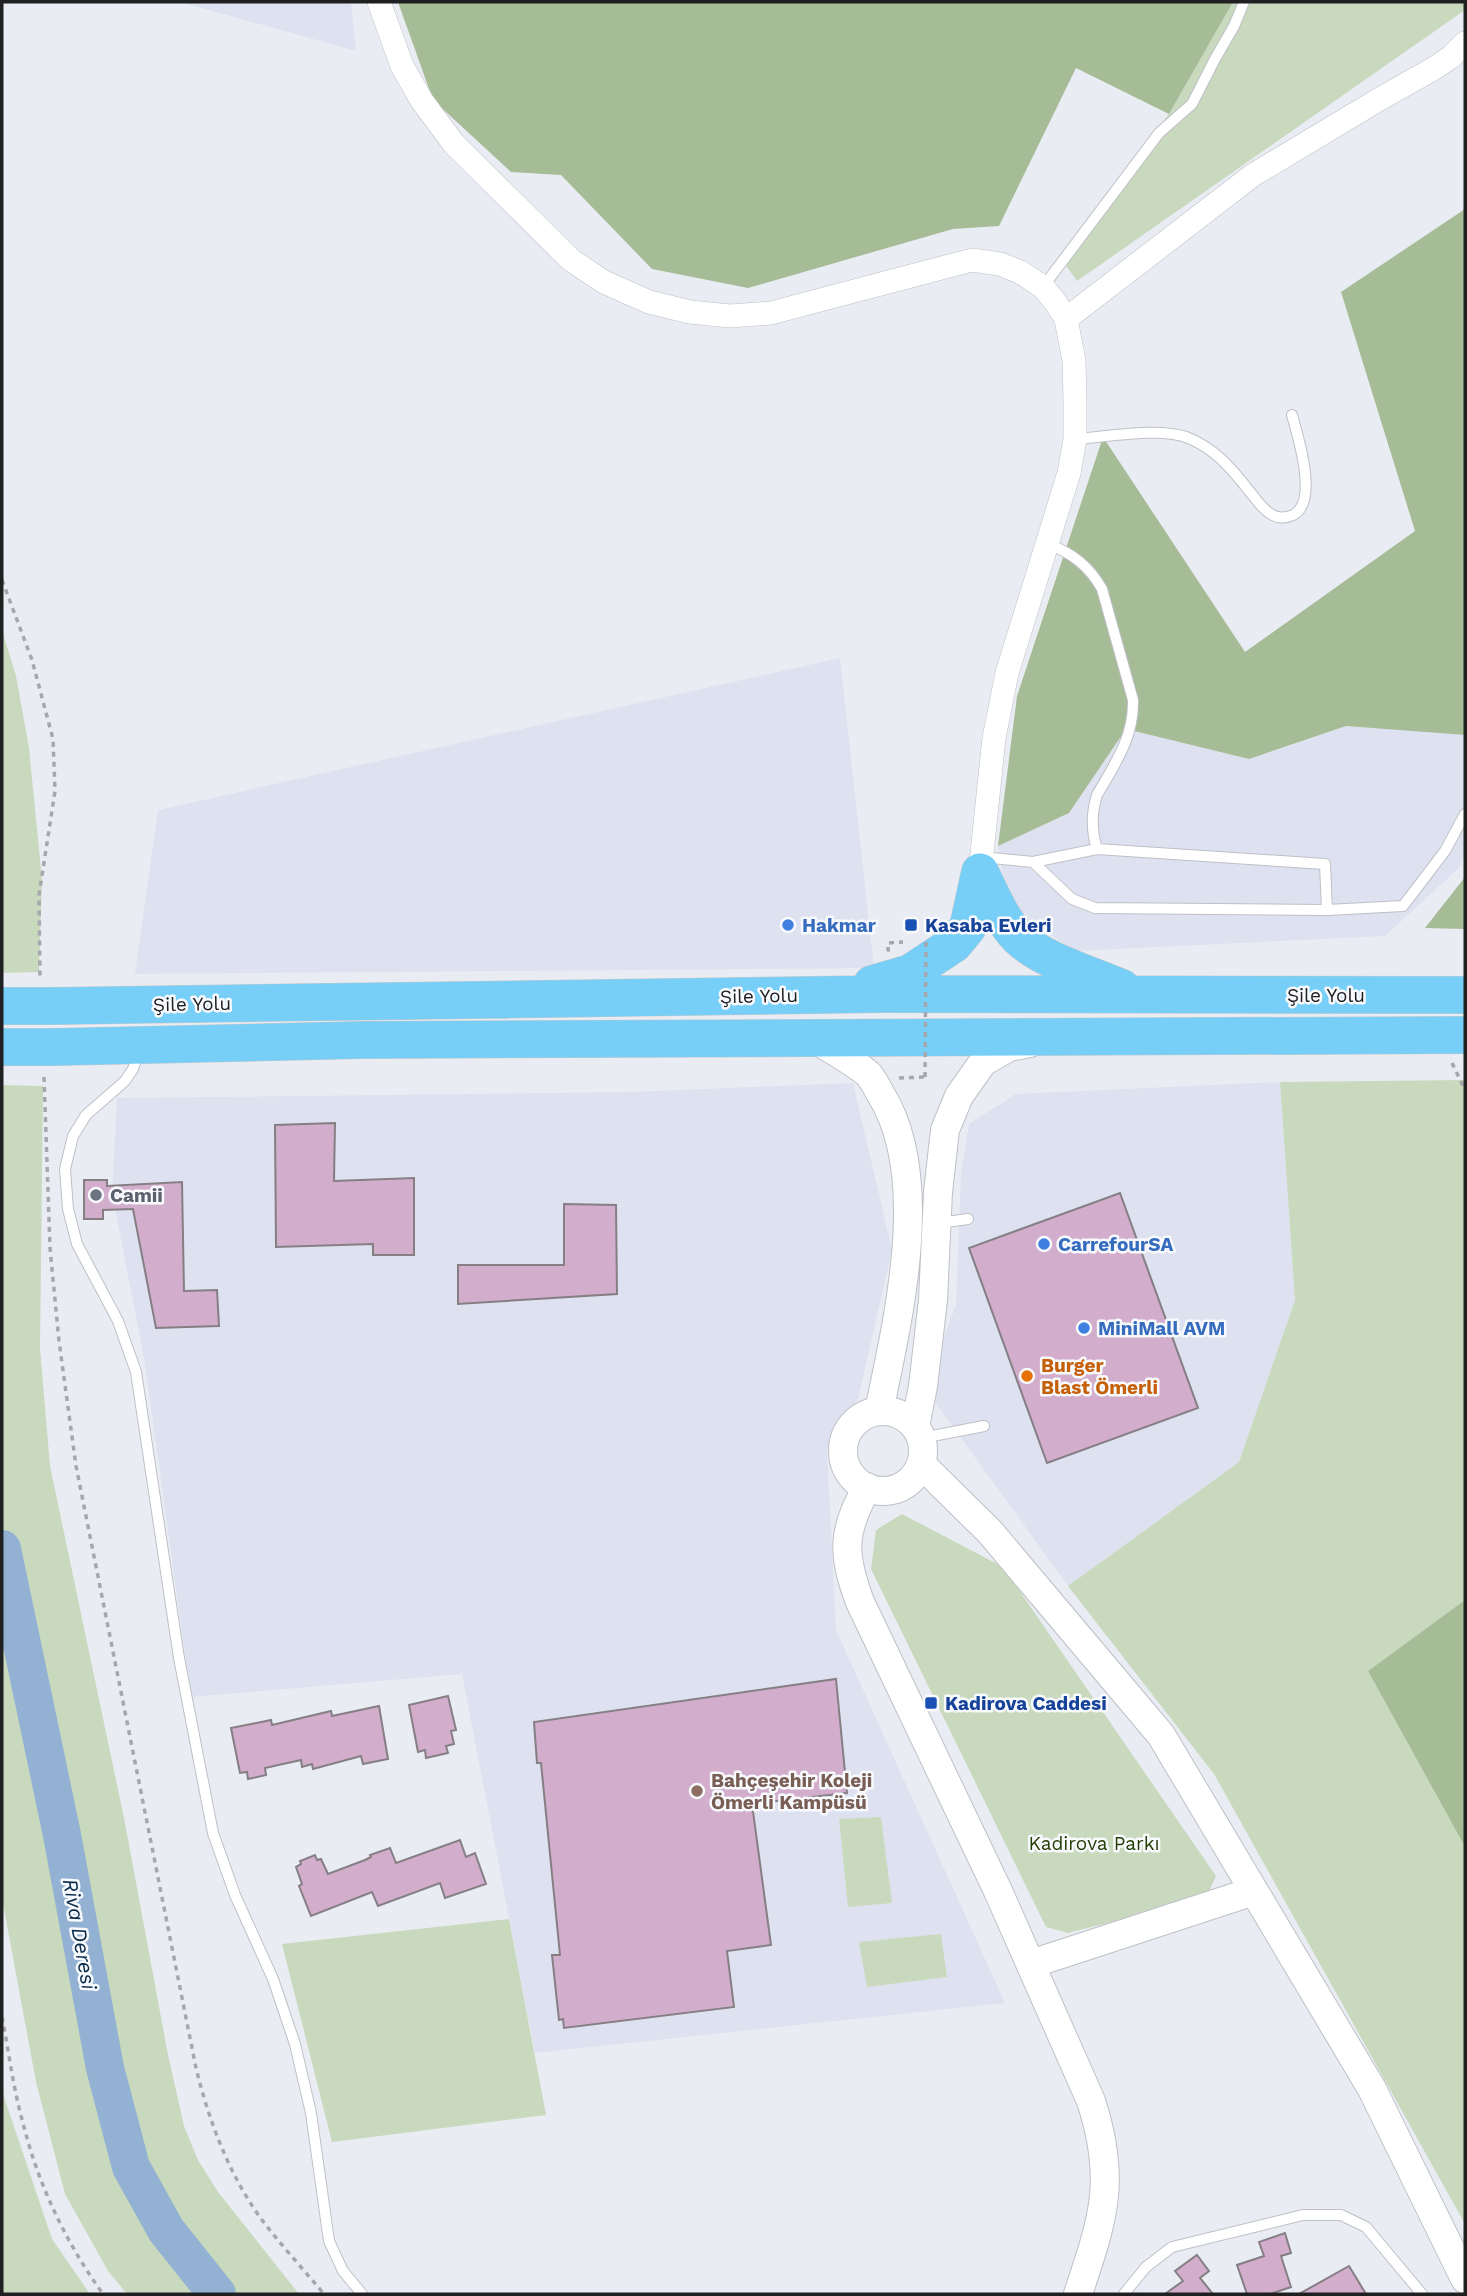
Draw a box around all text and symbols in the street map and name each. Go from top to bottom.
place label: Hakmar [802,914,877,937]
place label: Kasaba Evleri [925,914,1052,937]
marker: Hakmar [780,917,796,933]
marker: Kasaba Evleri [903,917,919,933]
street label: Şile Yolu [720,984,798,1008]
street label: Şile Yolu [1287,984,1365,1007]
street label: Şile Yolu [153,992,231,1016]
place label: Camii [110,1184,163,1207]
marker: Camii [88,1187,104,1203]
place label: CarrefourSA [1058,1233,1173,1256]
marker: CarrefourSA [1036,1236,1052,1252]
place label: MiniMall AVM [1098,1317,1225,1340]
marker: MiniMall AVM [1076,1320,1092,1336]
place label: Burger Blast Ömerli [1041,1354,1158,1399]
marker: Burger Blast Ömerli [1019,1368,1035,1384]
place label: Kadirova Caddesi [945,1692,1107,1715]
marker: Kadirova Caddesi [923,1695,939,1711]
place label: Bahçeşehir Koleji Ömerli Kampüsü [711,1769,872,1814]
marker: Bahçeşehir Koleji Ömerli Kampüsü [689,1783,705,1799]
park label: Kadirova Parkı [1028,1832,1160,1855]
water label: Riva Deresi [58,1877,102,1992]

